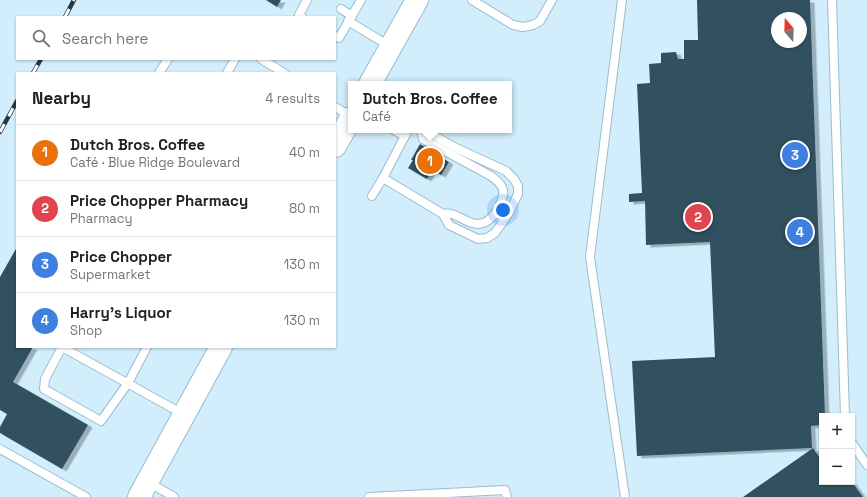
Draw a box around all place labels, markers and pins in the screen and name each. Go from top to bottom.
pin: 3 [782,140,808,170]
pin: 1 [417,146,443,176]
pin: 2 [685,202,711,232]
pin: 4 [787,217,813,247]

